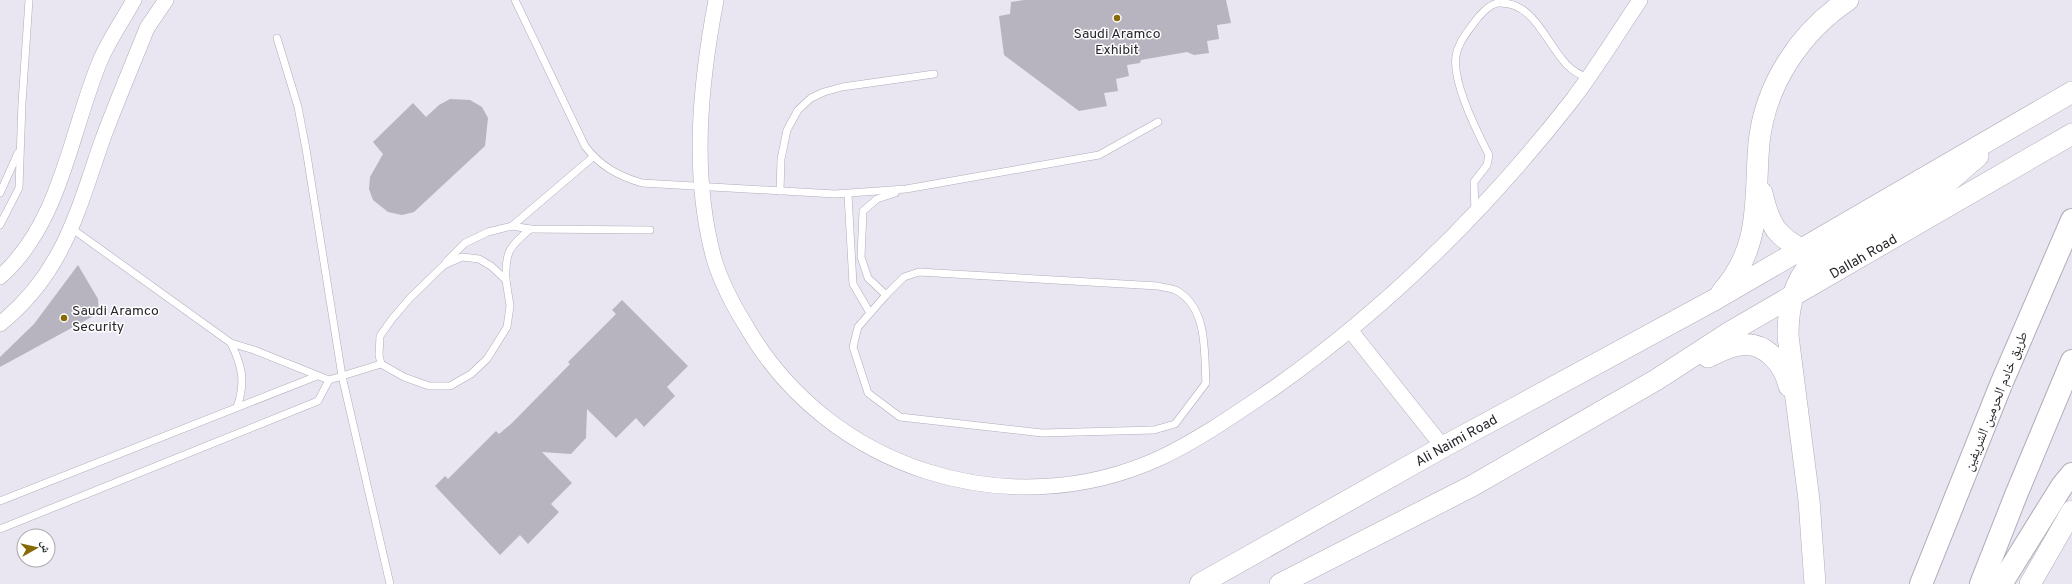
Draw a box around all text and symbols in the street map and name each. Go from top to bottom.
marker: Saudi Aramco Exhibit [1112,13,1122,23]
place label: Saudi Aramco Exhibit [1074,26,1161,59]
street label: Dallah Road [1827,231,1900,283]
place label: Saudi Aramco Security [72,303,159,336]
marker: Saudi Aramco Security [59,313,69,323]
street label: طريق خادم الحرمين الشريفين [1961,329,2032,474]
street label: Ali Naimi Road [1413,412,1501,471]
north arrow [16,528,56,568]
text: ش [37,540,53,554]

